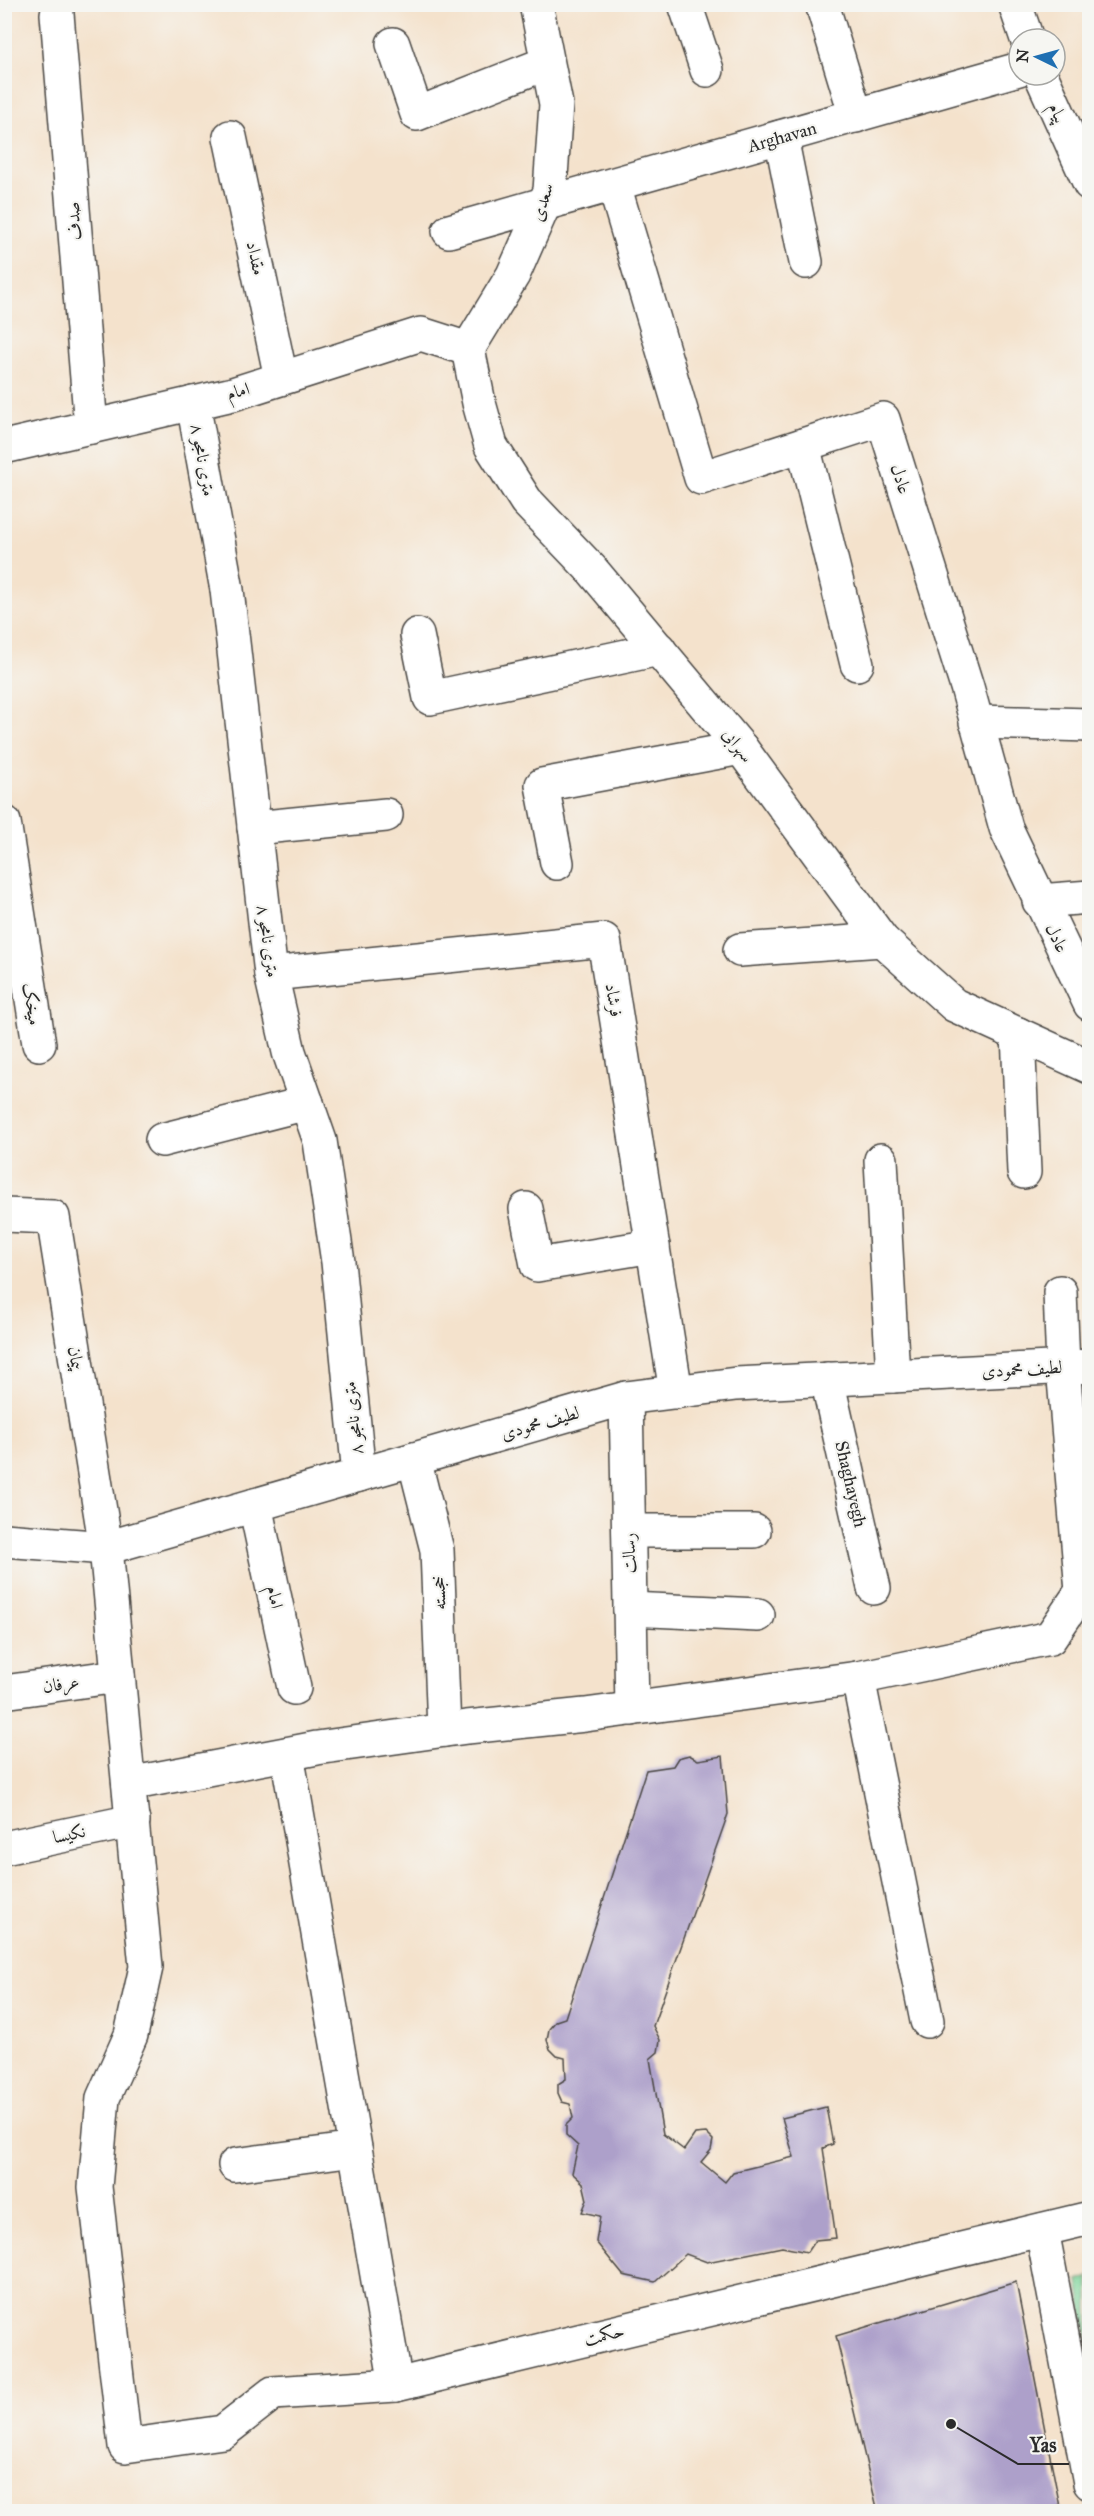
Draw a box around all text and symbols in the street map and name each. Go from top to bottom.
north arrow [1007,27,1067,87]
text: N [1012,48,1033,63]
street label: پیام [1039,99,1072,129]
street label: Arghavan [744,117,820,159]
street label: سعدی [526,180,558,224]
street label: صدف [61,201,87,241]
street label: مقداد [242,239,270,277]
street label: امام [224,377,254,410]
street label: ۸ متری نامجو [186,422,220,498]
street label: عادل [886,461,916,497]
street label: سهرابی [716,723,758,768]
street label: ۸ متری نامجو [252,903,284,979]
street label: عادل [1041,920,1073,956]
street label: میخک [18,981,46,1027]
street label: فرشاد [599,982,628,1019]
street label: پیمان [63,1345,89,1373]
street label: لطیف محمودی [981,1356,1063,1382]
street label: ۸ متری نامجو [338,1380,368,1456]
street label: لطیف محمودی [498,1401,582,1445]
street label: Shaghayegh [829,1439,872,1530]
street label: رسالت [618,1533,640,1573]
street label: خجسته [427,1576,451,1610]
street label: امام [257,1583,288,1612]
street label: عرفان [41,1671,81,1699]
street label: نکیسا [51,1820,87,1848]
street label: حکمت [582,2319,626,2351]
callout: Yas [1018,2426,1069,2464]
text: Yas [1028,2433,1057,2457]

